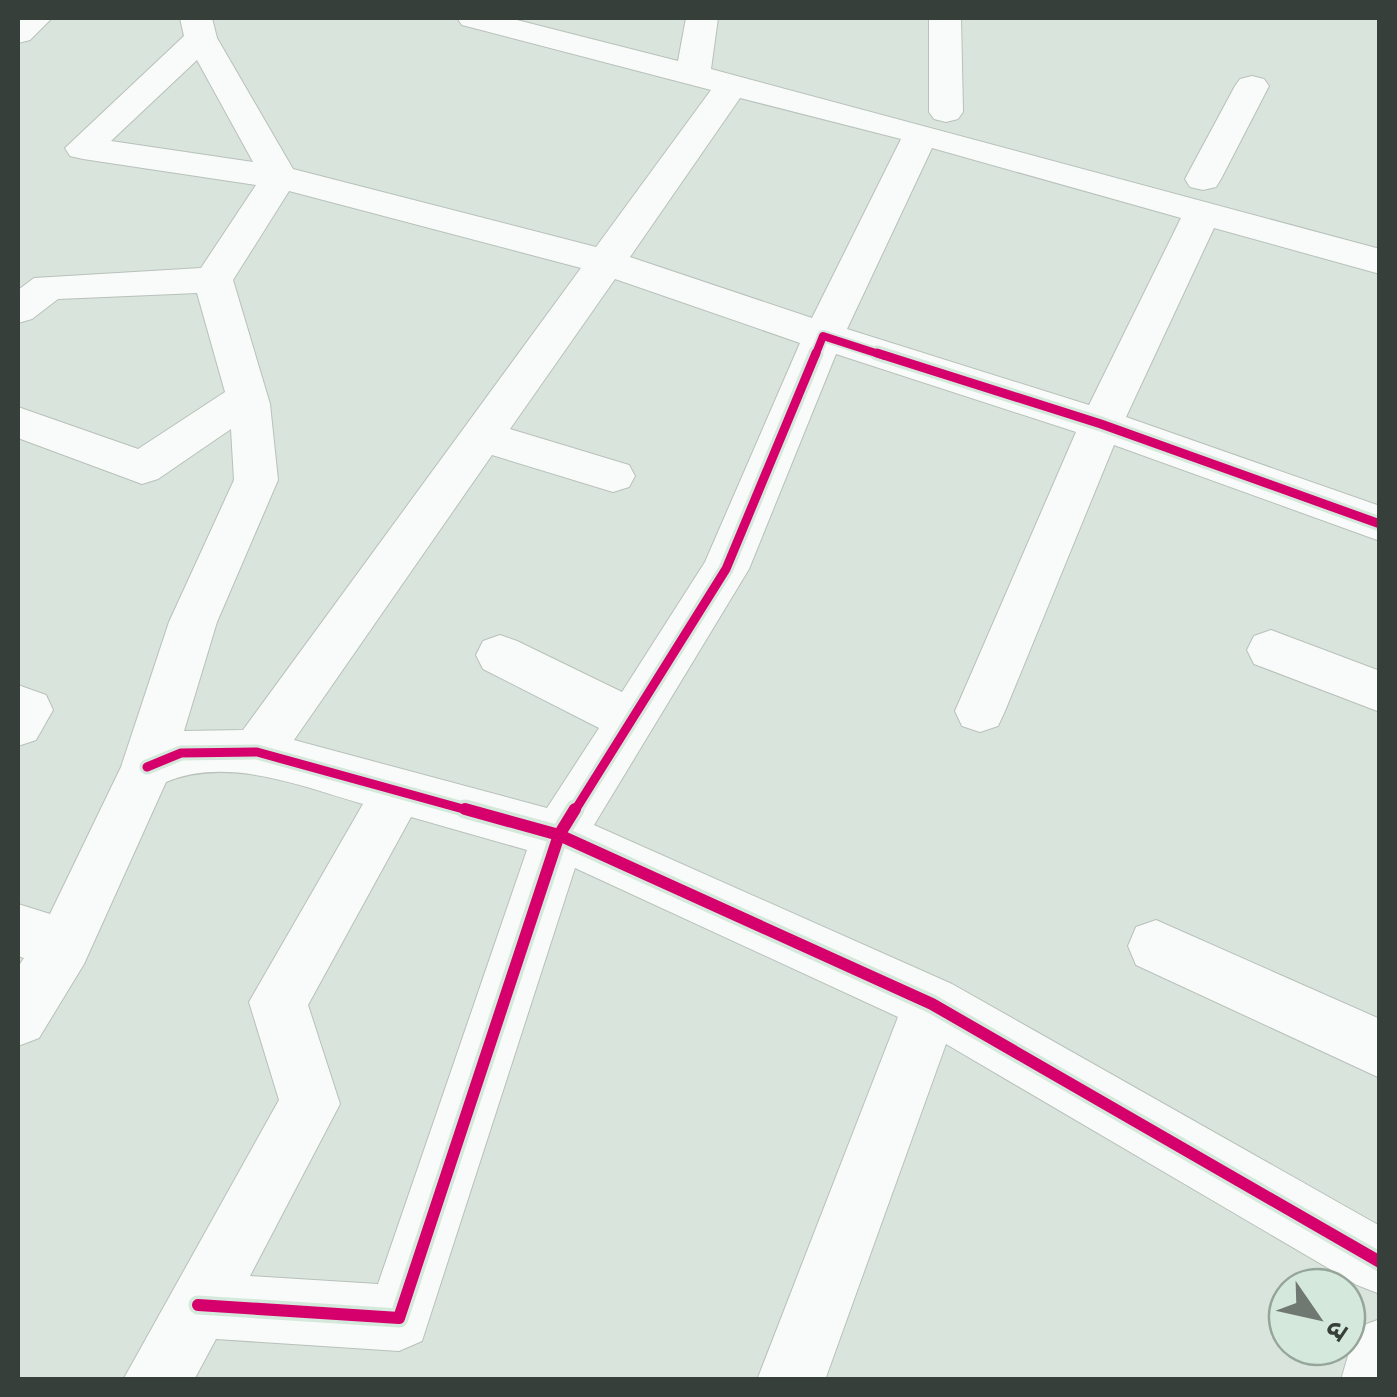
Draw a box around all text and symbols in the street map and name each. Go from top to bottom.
north arrow [1267,1267,1367,1367]
text: उ [1318,1314,1359,1349]

